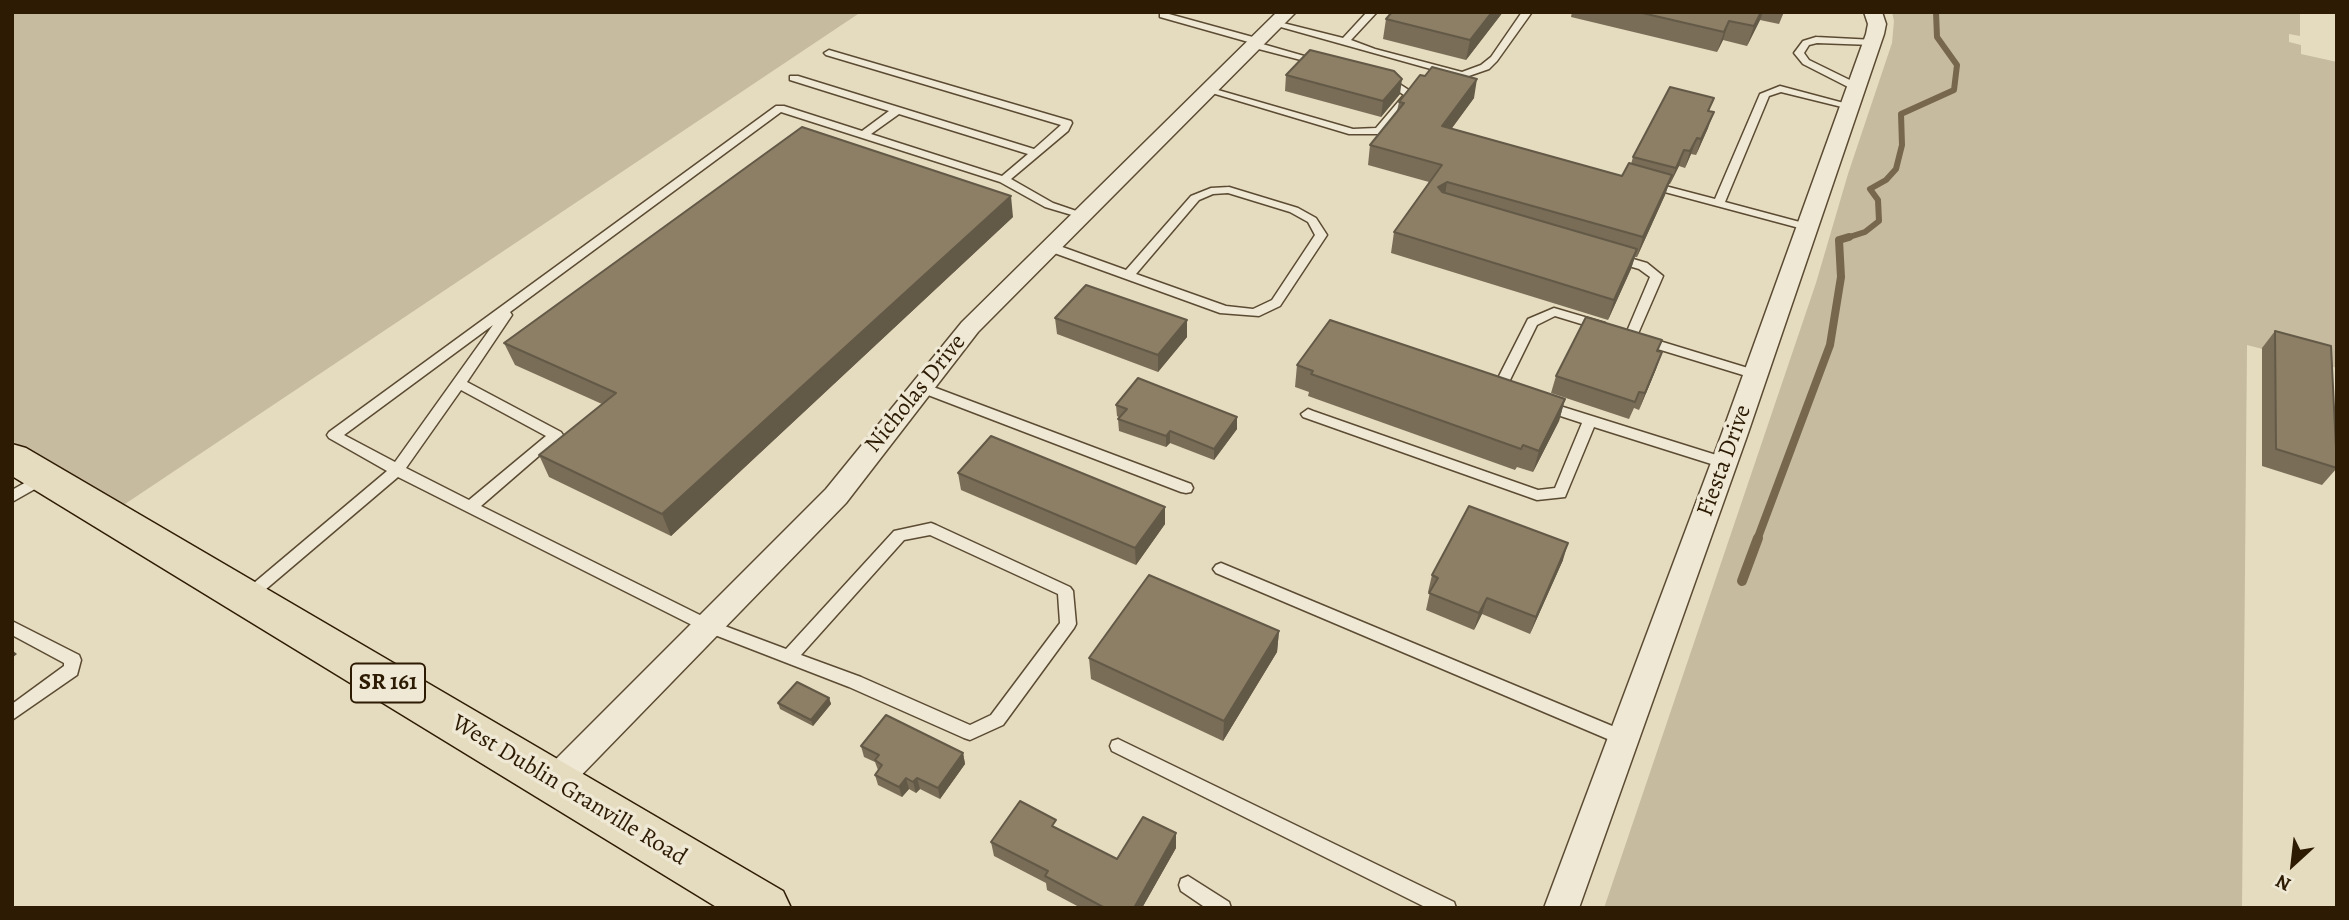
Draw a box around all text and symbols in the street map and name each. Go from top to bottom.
street label: Nicholas Drive [859,329,973,459]
street label: Fiesta Drive [1692,401,1758,521]
road number: SR 161 [351,664,425,702]
street label: West Dublin Granville Road [446,709,692,873]
north arrow [2258,829,2328,899]
text: N [2271,868,2296,897]

